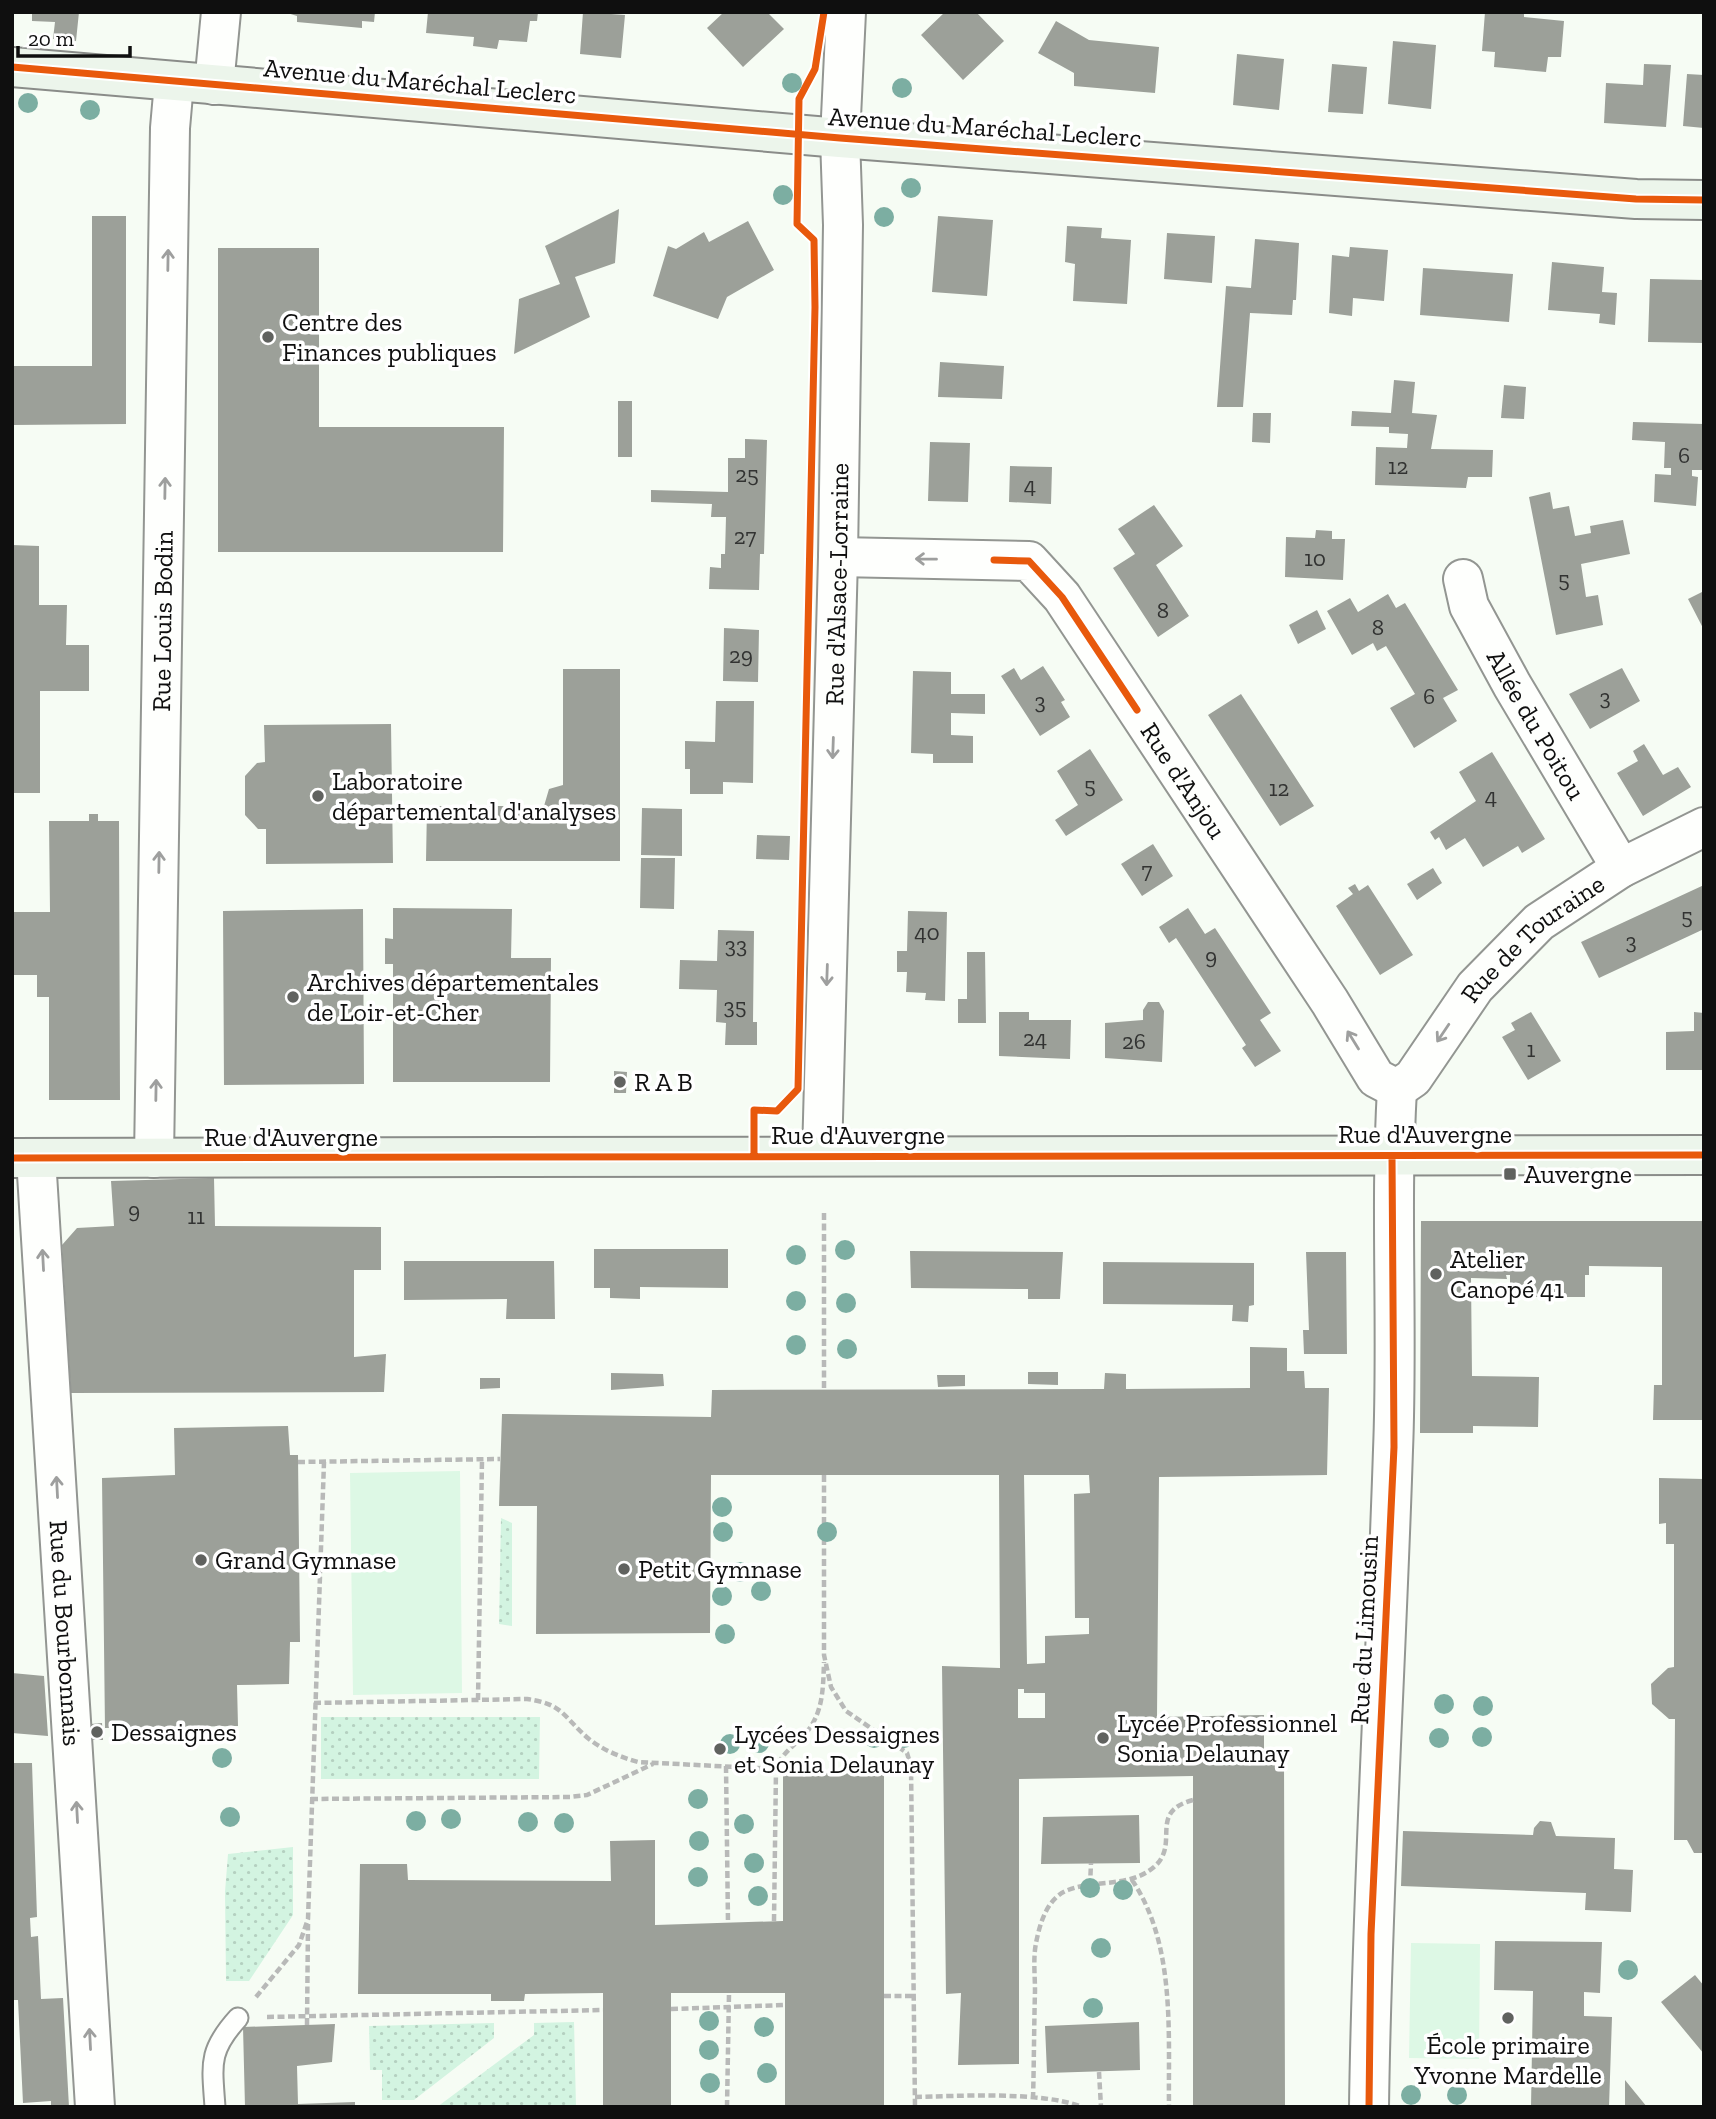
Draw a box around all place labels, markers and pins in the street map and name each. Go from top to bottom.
place label: Centre des Finances publiques [282,306,497,368]
marker: Centre des Finances publiques [260,329,276,345]
place label: Laboratoire départemental d'analyses [332,765,616,827]
marker: Laboratoire départemental d'analyses [310,788,326,804]
place label: Archives départementales de Loir-et-Cher [307,966,599,1028]
marker: Archives départementales de Loir-et-Cher [285,989,301,1005]
place label: R A B [634,1066,693,1098]
marker: R A B [612,1074,628,1090]
place label: Auvergne [1524,1158,1632,1190]
marker: Auvergne [1502,1166,1518,1182]
place label: Atelier Canopé 41 [1450,1243,1564,1305]
marker: Atelier Canopé 41 [1428,1266,1444,1282]
place label: Grand Gymnase [215,1544,396,1576]
marker: Grand Gymnase [193,1552,209,1568]
place label: Petit Gymnase [638,1553,802,1585]
marker: Petit Gymnase [616,1561,632,1577]
place label: Lycée Professionnel Sonia Delaunay [1117,1707,1337,1769]
place label: Dessaignes [111,1716,237,1748]
place label: Lycées Dessaignes et Sonia Delaunay [734,1718,940,1780]
marker: Dessaignes [89,1724,105,1740]
marker: Lycée Professionnel Sonia Delaunay [1095,1730,1111,1746]
marker: Lycées Dessaignes et Sonia Delaunay [712,1741,728,1757]
marker: École primaire Yvonne Mardelle [1500,2010,1516,2026]
place label: École primaire Yvonne Mardelle [1413,2029,1602,2091]

